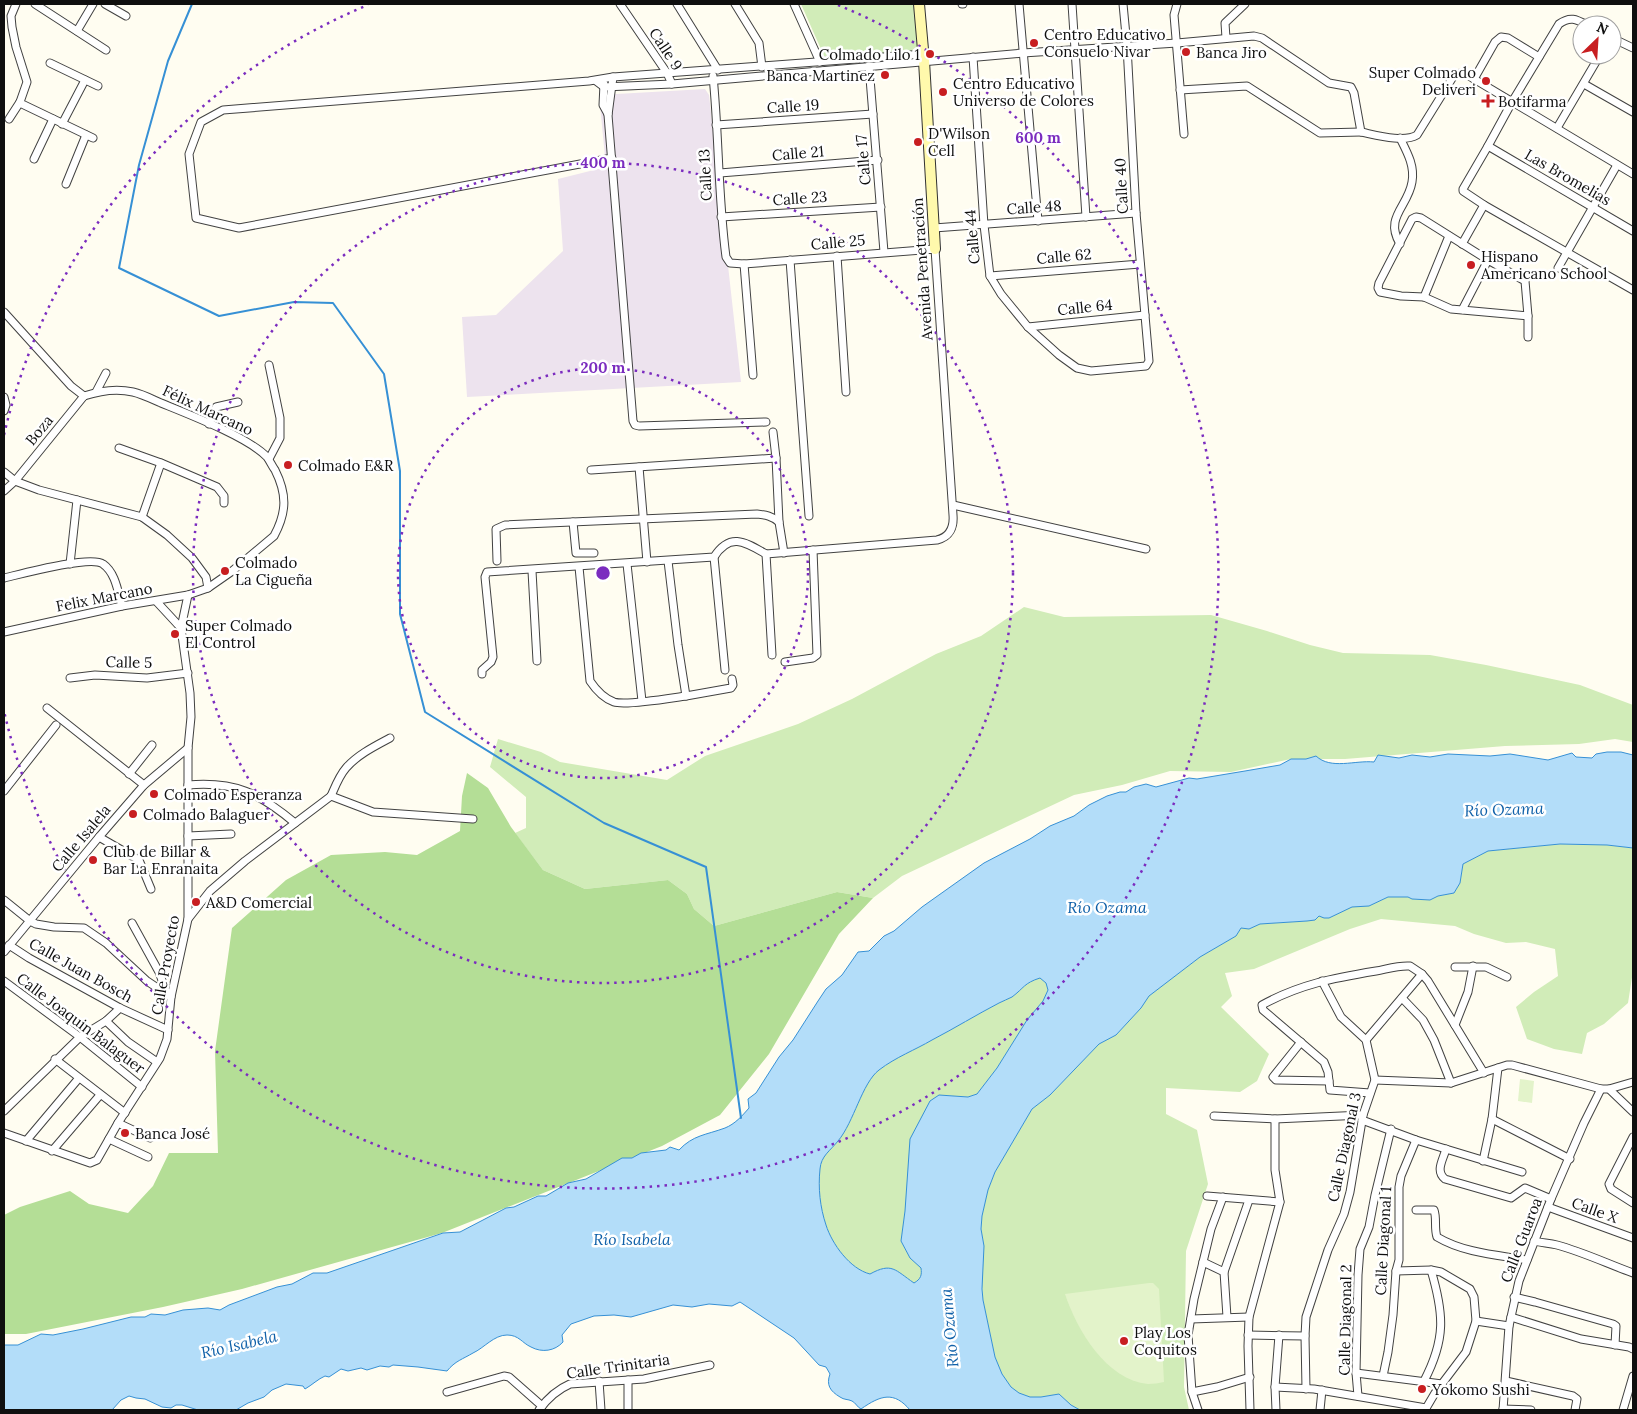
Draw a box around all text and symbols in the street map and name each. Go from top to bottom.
north arrow [1572,15,1622,65]
text: N [1594,18,1611,39]
street label: Calle 9 [645,24,687,74]
place label: Centro Educativo Consuelo Nivar [1044,25,1166,61]
marker: Centro Educativo Consuelo Nivar [1028,37,1040,49]
place label: Banca Jiro [1196,43,1267,62]
place label: Colmado Lilo 1 [819,45,920,64]
marker: Banca Jiro [1180,46,1192,58]
marker: Colmado Lilo 1 [924,48,936,60]
place label: Super Colmado Deliveri [1369,63,1476,99]
place label: Banca Martinez [766,66,875,85]
marker: Banca Martinez [879,69,891,81]
place label: Centro Educativo Universo de Colores [953,74,1094,110]
marker: Super Colmado Deliveri [1480,75,1492,87]
marker: Centro Educativo Universo de Colores [937,86,949,98]
place label: Botifarma [1498,92,1567,111]
street label: Calle 19 [766,95,820,117]
marker: Botifarma [1482,95,1494,107]
place label: D'Wilson Cell [928,124,990,160]
text: 600 m [1015,128,1061,147]
street label: Calle 17 [851,134,875,186]
marker: D'Wilson Cell [912,136,924,148]
street label: Calle 21 [771,141,825,165]
street label: Las Bromelias [1521,145,1615,209]
street label: Calle 13 [694,148,716,202]
text: 400 m [580,153,626,172]
street label: Calle 40 [1110,158,1132,214]
street label: Calle 23 [772,187,828,209]
street label: Calle 48 [1006,196,1062,218]
street label: Avenida Penetración [908,197,937,342]
street label: Calle 44 [960,209,984,265]
street label: Calle 25 [810,230,866,254]
street label: Calle 62 [1036,244,1092,268]
place label: Hispano Americano School [1480,247,1607,283]
marker: Hispano Americano School [1465,259,1477,271]
street label: Calle 64 [1057,295,1113,319]
text: 200 m [581,358,626,377]
street label: Félix Marcano [160,381,257,439]
street label: Boza [21,411,57,449]
place label: Colmado E&R [298,456,394,475]
marker: Colmado E&R [282,459,294,471]
place label: Colmado La Cigueña [235,553,313,589]
centre of rings [594,564,612,582]
marker: Colmado La Cigueña [219,565,231,577]
street label: Felix Marcano [54,578,154,616]
place label: Super Colmado El Control [185,616,292,652]
marker: Super Colmado El Control [169,628,181,640]
street label: Calle 5 [106,652,152,672]
place label: Colmado Esperanza [164,785,302,804]
marker: Colmado Esperanza [148,788,160,800]
water label: Río Ozama [1464,798,1544,820]
street label: Calle Isalela [47,800,115,876]
place label: Colmado Balaguer [143,805,270,824]
marker: Colmado Balaguer [127,808,139,820]
place label: Club de Billar & Bar La Enranaita [103,842,219,878]
marker: Club de Billar & Bar La Enranaita [87,854,99,866]
place label: A&D Comercial [205,893,312,912]
marker: A&D Comercial [190,896,202,908]
water label: Río Ozama [1067,897,1147,917]
street label: Calle Proyecto [147,913,183,1016]
street label: Calle Juan Bosch [26,934,136,1006]
street label: Calle Joaquin Balaguer [13,968,149,1078]
street label: Calle Diagonal 3 [1323,1090,1365,1204]
place label: Banca José [135,1124,210,1143]
marker: Banca José [119,1127,131,1139]
street label: Calle Diagonal 1 [1371,1186,1395,1296]
street label: Calle X [1569,1193,1621,1227]
street label: Calle Guaroa [1496,1195,1546,1285]
water label: Río Isabela [593,1229,671,1249]
street label: Calle Diagonal 2 [1335,1264,1355,1376]
water label: Río Ozama [936,1287,962,1368]
place label: Play Los Coquitos [1134,1323,1197,1359]
water label: Río Isabela [199,1325,279,1362]
marker: Play Los Coquitos [1118,1335,1130,1347]
street label: Calle Trinitaria [565,1349,671,1383]
place label: Yokomo Sushi [1431,1380,1530,1399]
marker: Yokomo Sushi [1416,1383,1428,1395]

